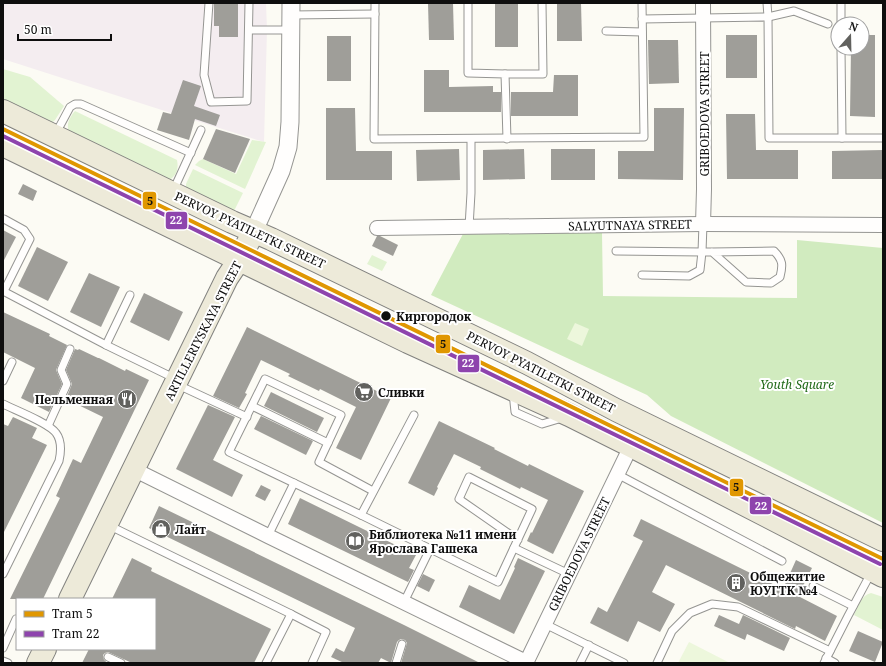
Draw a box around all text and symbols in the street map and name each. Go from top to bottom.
scale bar [18,16,111,42]
north arrow [830,16,870,56]
text: N [847,18,861,35]
text: 50 m [24,21,52,38]
street label: GRIBOEDOVA STREET [696,51,713,177]
street label: PERVOY PYATILETKI STREET [172,187,329,273]
line badge: 5 [142,191,157,210]
text: 5 [147,193,153,208]
line badge: 22 [165,211,188,230]
text: 22 [170,212,182,227]
street label: SALYUTNAYA STREET [568,215,693,235]
street label: ARTILLERIYSKAYA STREET [160,258,246,404]
place label: Киргородок [396,308,472,325]
marker: Киргородок [379,309,393,323]
street label: PERVOY PYATILETKI STREET [464,327,619,417]
line badge: 5 [435,334,451,354]
text: 5 [440,336,446,351]
line badge: 22 [457,354,480,373]
text: 22 [462,355,474,370]
park label: Youth Square [760,376,834,393]
supermarket icon: Сливки [353,381,375,403]
place label: Сливки [378,384,424,401]
restaurant icon: Пельменная [116,388,138,410]
place label: Пельменная [35,391,114,408]
line badge: 5 [729,478,744,497]
text: 5 [733,479,739,494]
street label: GRIBOEDOVA STREET [544,494,614,614]
line badge: 22 [749,496,772,515]
text: 22 [755,498,767,513]
shop icon: Лайт [150,518,172,540]
place label: Лайт [175,521,206,538]
place label: Библиотека №11 имени Ярослава Гашека [368,526,516,557]
library icon: Библиотека №11 имени Ярослава Гашека [344,530,366,552]
place label: Общежитие ЮУГТК №4 [750,568,825,599]
building icon: Общежитие ЮУГТК №4 [725,572,747,594]
legend [16,598,156,650]
text: Tram 5 [52,605,93,622]
text: Tram 22 [52,625,99,642]

